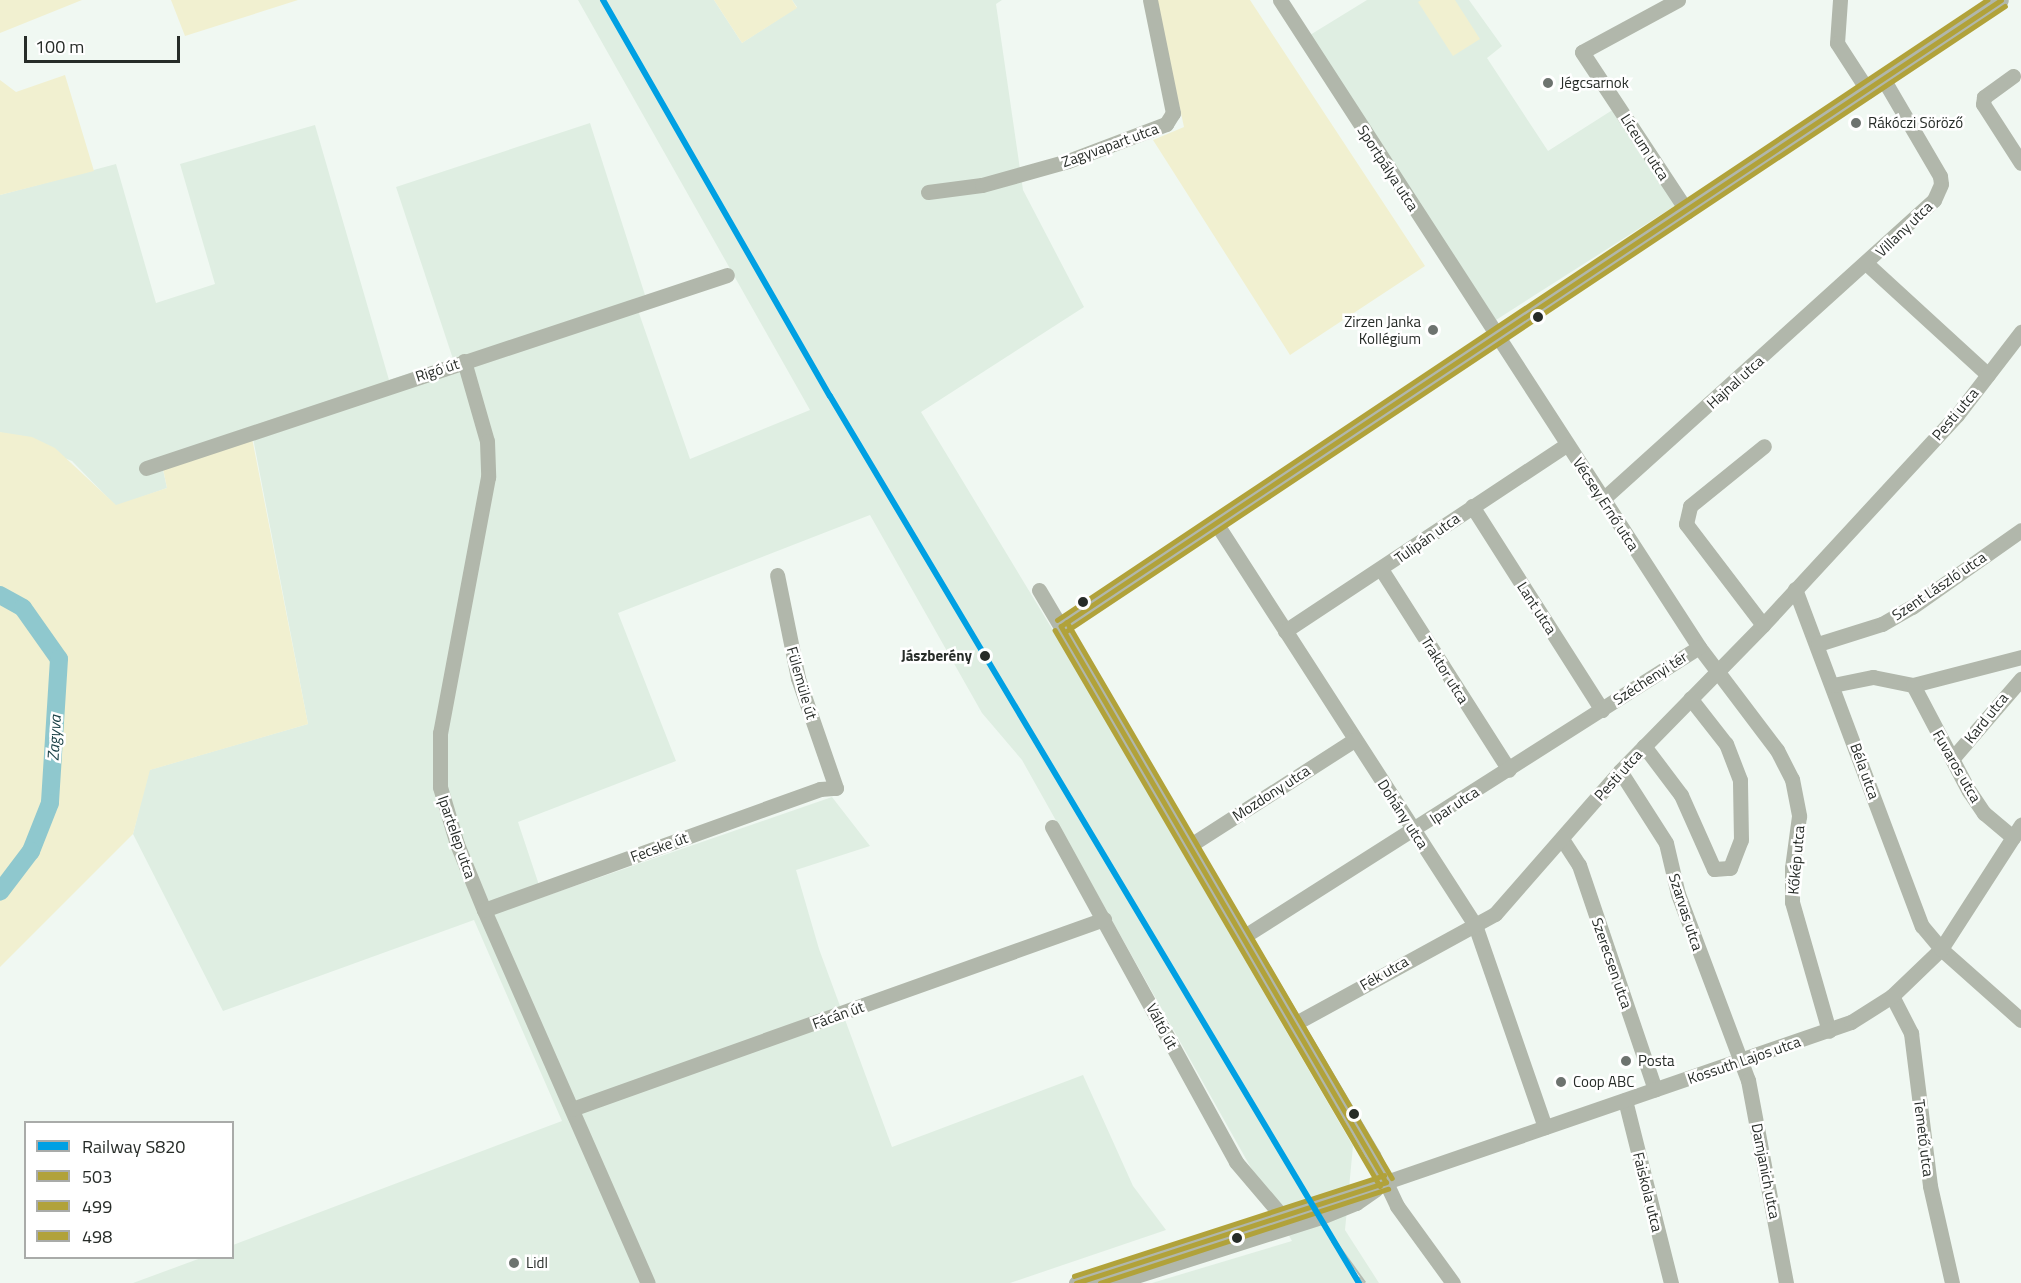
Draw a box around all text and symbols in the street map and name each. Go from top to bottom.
scale bar [27,24,183,62]
text: 100 m [35,33,84,60]
place label: Jégcsarnok [1560,74,1629,92]
marker: Jégcsarnok [1541,76,1555,90]
street label: Líceum utca [1617,110,1673,184]
place label: Rákóczi Söröző [1868,114,1963,132]
marker: Rákóczi Söröző [1849,116,1863,130]
street label: Zagyvapart utca [1059,119,1161,171]
street label: Sportpálya utca [1354,122,1422,214]
street label: Villany utca [1872,197,1936,261]
unlabelled marker [1532,311,1544,323]
place label: Zirzen Janka Kollégium [1344,312,1421,347]
marker: Zirzen Janka Kollégium [1426,323,1440,337]
street label: Hajnal utca [1703,352,1767,412]
street label: Rigó út [413,355,461,385]
street label: Pesti utca [1928,384,1982,444]
street label: Vécsey Ernő utca [1569,454,1643,554]
street label: Tulipán utca [1391,509,1463,567]
street label: Szent László utca [1889,548,1989,624]
street label: Lant utca [1514,579,1560,637]
unlabelled marker [1077,596,1089,608]
street label: Traktor utca [1417,633,1473,707]
street label: Fülemüle út [783,645,821,721]
place label: Jászberény [901,647,972,665]
marker: Jászberény [976,647,994,665]
street label: Széchenyi tér [1610,647,1690,709]
street label: Kard utca [1960,689,2012,747]
water label: Zagyva [43,715,65,761]
street label: Fuvaros utca [1929,727,1985,805]
street label: Béla utca [1847,740,1883,802]
street label: Pesti utca [1590,746,1646,804]
street label: Mozdony utca [1229,761,1313,825]
street label: Dohány utca [1374,776,1432,852]
street label: Ipar utca [1426,783,1482,827]
street label: Ipartelep utca [434,793,480,881]
street label: Kőkép utca [1784,825,1808,895]
street label: Fecske út [628,828,690,866]
street label: Szarvas utca [1665,871,1707,953]
street label: Szerecsen utca [1588,915,1636,1011]
street label: Fék utca [1357,952,1411,994]
street label: Fácán út [810,997,866,1033]
street label: Váltó út [1143,1000,1181,1052]
street label: Kossuth Lajos utca [1685,1032,1803,1088]
place label: Posta [1638,1052,1675,1070]
marker: Posta [1619,1054,1633,1068]
place label: Coop ABC [1573,1073,1634,1091]
marker: Coop ABC [1554,1075,1568,1089]
street label: Temető utca [1910,1098,1938,1178]
unlabelled marker [1348,1108,1360,1120]
legend [24,1121,234,1259]
street label: Damjanich utca [1748,1122,1784,1220]
text: Railway S820 [82,1133,185,1160]
street label: Faiskola utca [1629,1150,1667,1234]
text: 503 [82,1163,112,1190]
text: 499 [82,1193,112,1220]
text: 498 [82,1223,112,1250]
unlabelled marker [1231,1232,1243,1244]
place label: Lidl [526,1254,548,1272]
marker: Lidl [507,1256,521,1270]

